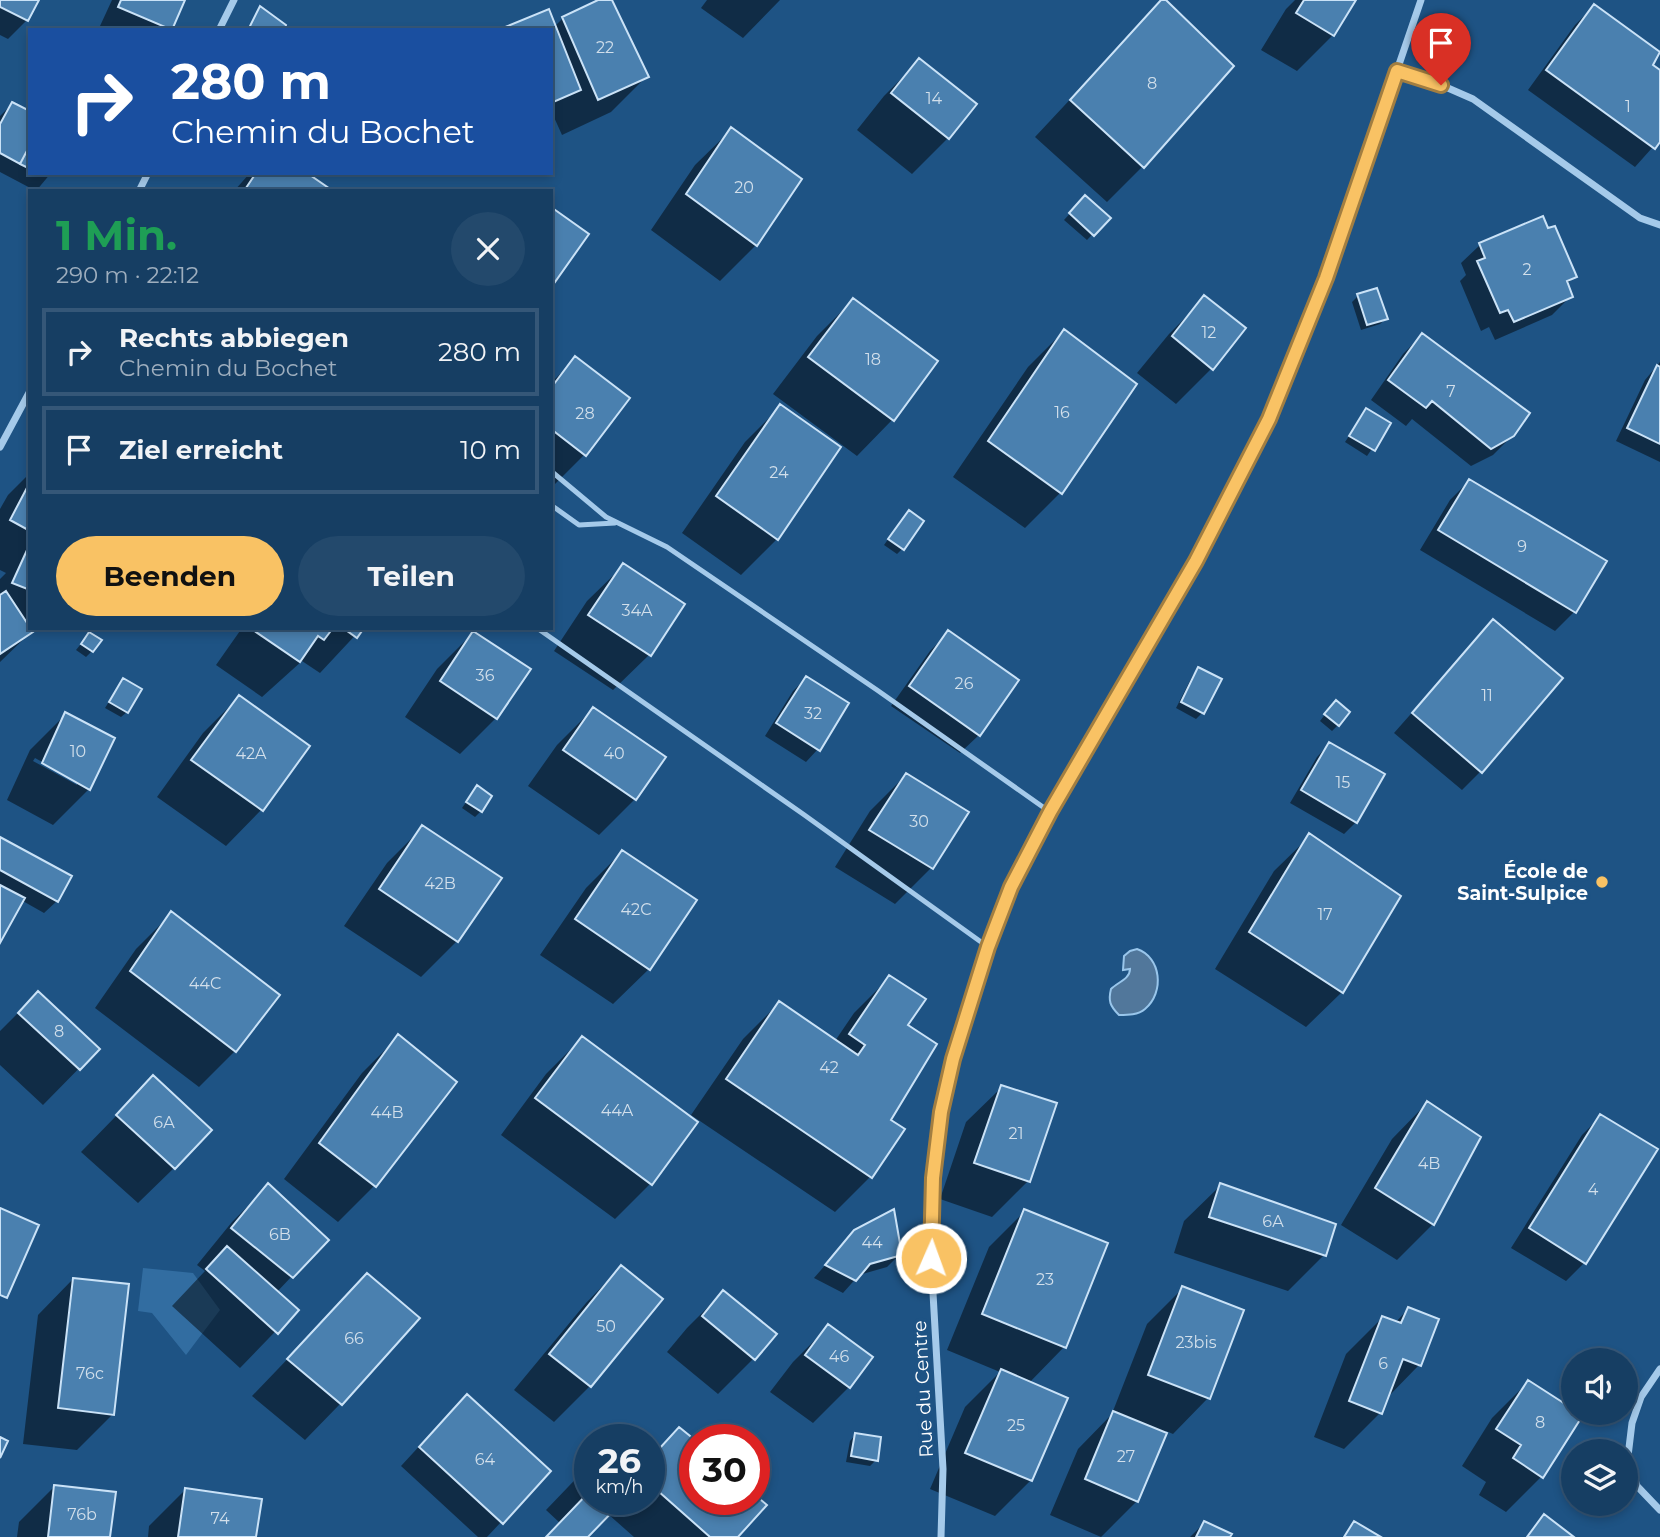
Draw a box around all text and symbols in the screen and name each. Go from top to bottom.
pin [1411,13,1471,85]
icon: arrive [1422,24,1460,62]
house number: 22 [596,38,614,57]
text: 280 m [171,52,331,111]
icon: right [56,56,147,147]
house number: 8 [1147,74,1157,93]
house number: 14 [926,89,943,108]
house number: 1 [1625,97,1631,116]
text: Chemin du Bochet [171,112,475,151]
house number: 20 [734,178,754,197]
text: 1 Min. [56,209,177,261]
button: close [451,212,525,286]
house number: 2 [1522,260,1532,279]
text: 290 m · 22:12 [56,261,199,289]
text: Rechts abbiegen [119,322,349,354]
house number: 12 [1202,323,1216,342]
icon: right [60,333,98,371]
text: 280 m [438,336,521,368]
house number: 18 [865,350,881,369]
text: Chemin du Bochet [119,354,337,382]
house number: 7 [1446,382,1456,401]
house number: 16 [1054,403,1070,422]
house number: 28 [575,404,595,423]
icon: arrive [60,431,98,469]
text: Ziel erreicht [119,434,283,466]
text: 10 m [460,434,521,466]
house number: 24 [769,463,789,482]
button: Beenden [56,536,284,616]
button: Teilen [298,536,525,616]
house number: 9 [1517,537,1527,556]
house number: 34A [621,601,653,620]
house number: 36 [476,666,495,685]
house number: 26 [955,674,974,693]
house number: 11 [1481,686,1493,705]
house number: 32 [804,704,822,723]
house number: 10 [70,742,86,761]
house number: 42A [235,744,267,763]
house number: 40 [603,744,625,763]
house number: 15 [1336,773,1350,792]
house number: 30 [909,812,929,831]
place label: École de Saint-Sulpice [1457,860,1588,905]
house number: 42B [424,874,456,893]
marker: École de Saint-Sulpice [1594,874,1610,890]
house number: 42C [621,900,651,919]
house number: 17 [1317,905,1333,924]
house number: 44C [189,974,221,993]
house number: 8 [54,1022,64,1041]
house number: 42 [819,1058,839,1077]
house number: 44A [601,1101,634,1120]
house number: 44B [370,1103,404,1122]
house number: 6A [153,1113,175,1132]
house number: 21 [1009,1124,1023,1143]
house number: 4B [1418,1154,1440,1173]
house number: 4 [1588,1180,1599,1199]
house number: 6A [1262,1212,1284,1231]
position arrow [894,1221,968,1295]
house number: 6B [269,1225,291,1244]
house number: 44 [861,1233,883,1252]
house number: 23 [1036,1270,1054,1289]
house number: 50 [596,1317,616,1336]
street label: Rue du Centre [908,1320,938,1458]
house number: 66 [344,1329,364,1348]
house number: 23bis [1175,1333,1217,1352]
house number: 46 [829,1347,849,1366]
map controls [1561,1348,1638,1516]
button: sound [1561,1348,1638,1425]
house number: 6 [1378,1354,1388,1373]
house number: 76c [76,1364,104,1383]
house number: 8 [1535,1413,1545,1432]
house number: 25 [1007,1416,1025,1435]
speed limit sign: 30 [679,1424,770,1515]
text: 26 [598,1439,641,1482]
button: layers [1561,1439,1638,1516]
house number: 27 [1117,1447,1135,1466]
house number: 64 [475,1450,496,1469]
text: km/h [595,1476,644,1498]
house number: 76b [67,1505,97,1524]
house number: 74 [211,1509,230,1528]

